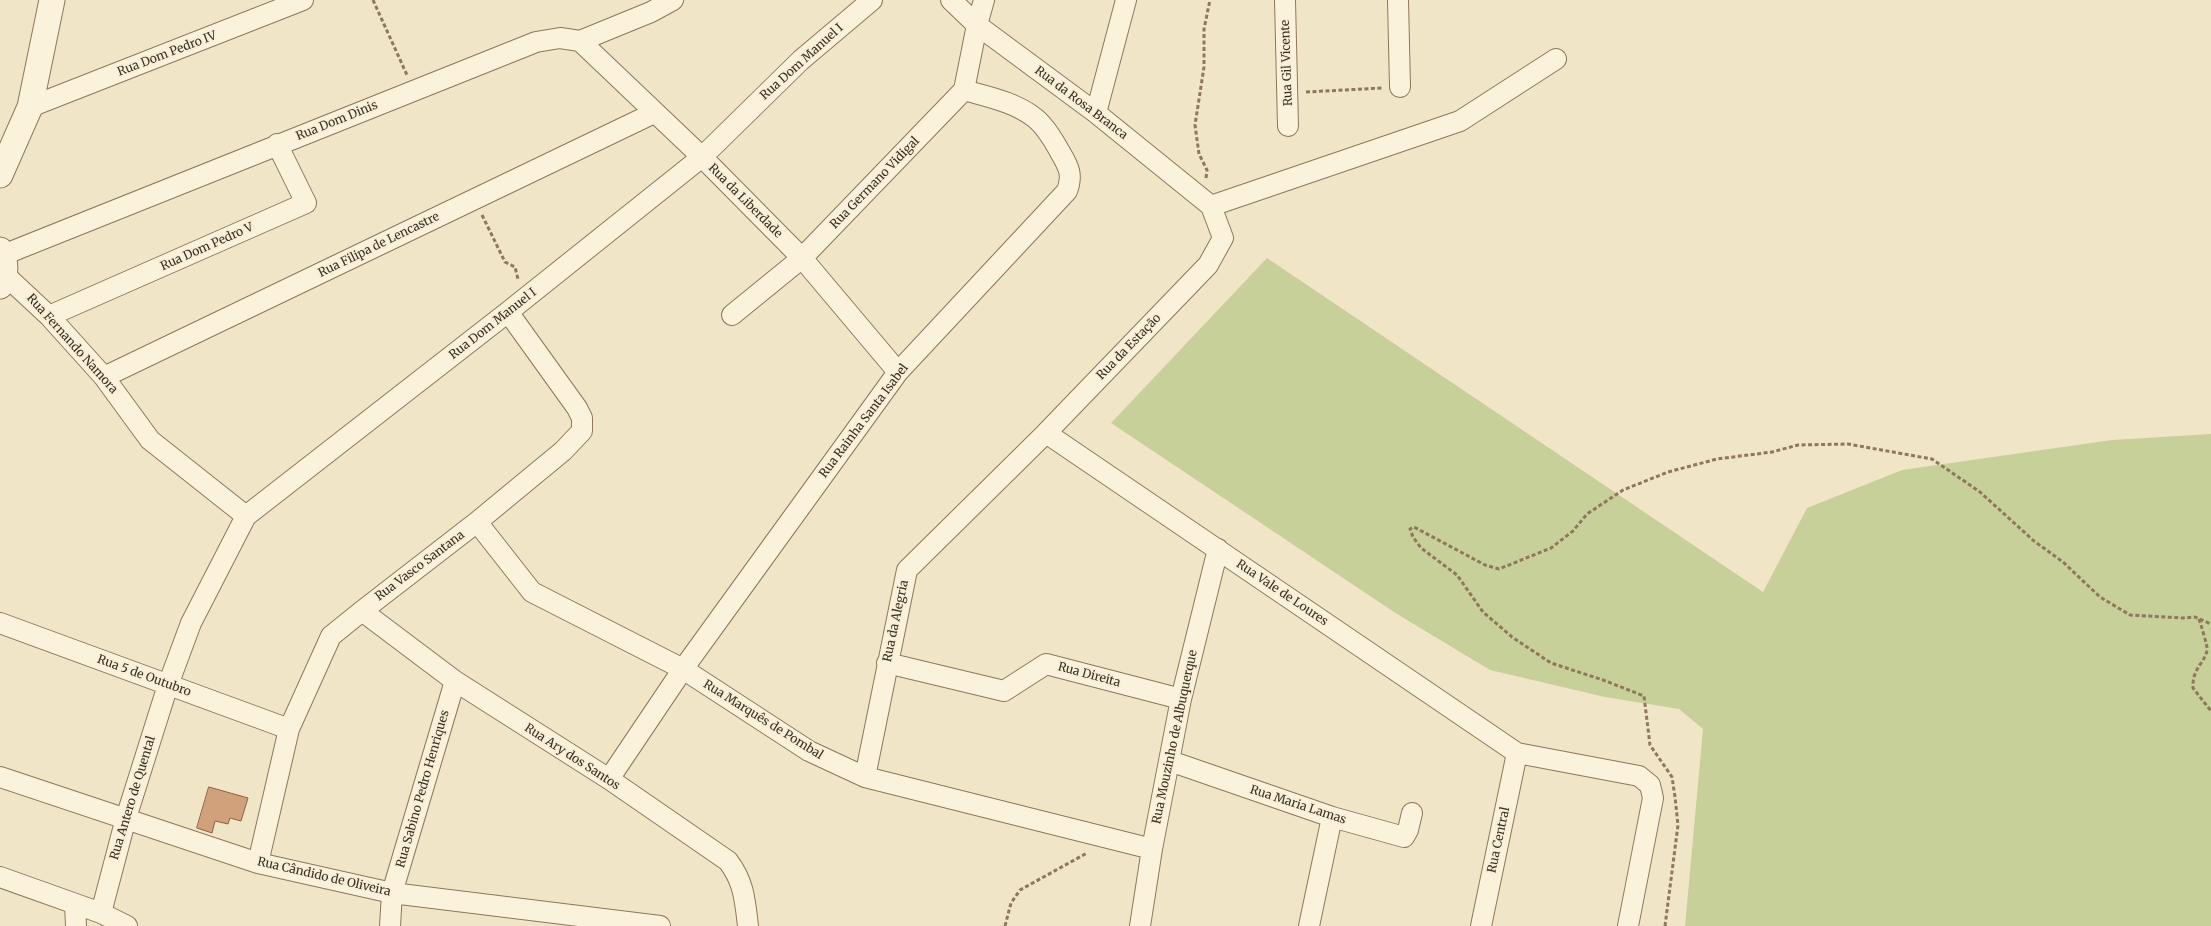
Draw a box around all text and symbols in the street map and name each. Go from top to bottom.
street label: Rua Gil Vicente [1278,20,1296,106]
street label: Rua Dom Manuel I [758,21,846,103]
street label: Rua Dom Pedro IV [116,29,218,79]
street label: Rua da Rosa Branca [1032,63,1130,143]
street label: Rua Dom Dinis [294,98,380,144]
street label: Rua Germano Vidigal [827,134,923,232]
street label: Rua da Liberdade [705,161,785,241]
street label: Rua Filipa de Lencastre [316,209,442,281]
street label: Rua Dom Pedro V [158,220,256,274]
street label: Rua Dom Manuel I [447,285,539,363]
street label: Rua Fernando Namora [23,291,121,397]
street label: Rua da Estação [1094,311,1164,383]
street label: Rua Rainha Santa Isabel [817,361,911,481]
street label: Rua Vasco Santana [373,528,467,604]
street label: Rua Vale de Loures [1233,557,1331,629]
street label: Rua da Alegria [880,579,912,663]
street label: Rua Mouzinho de Albuquerque [1150,649,1200,825]
street label: Rua 5 de Outubro [95,652,193,700]
street label: Rua Direita [1056,660,1122,690]
street label: Rua Marquês de Pombal [701,677,825,763]
street label: Rua Sabino Pedro Henriques [394,709,452,869]
street label: Rua Ary dos Santos [522,721,622,793]
street label: Rua Antero de Quental [107,734,159,862]
street label: Rua Maria Lamas [1248,783,1348,827]
street label: Rua Central [1485,806,1513,874]
street label: Rua Cândido de Oliveira [256,855,392,899]

